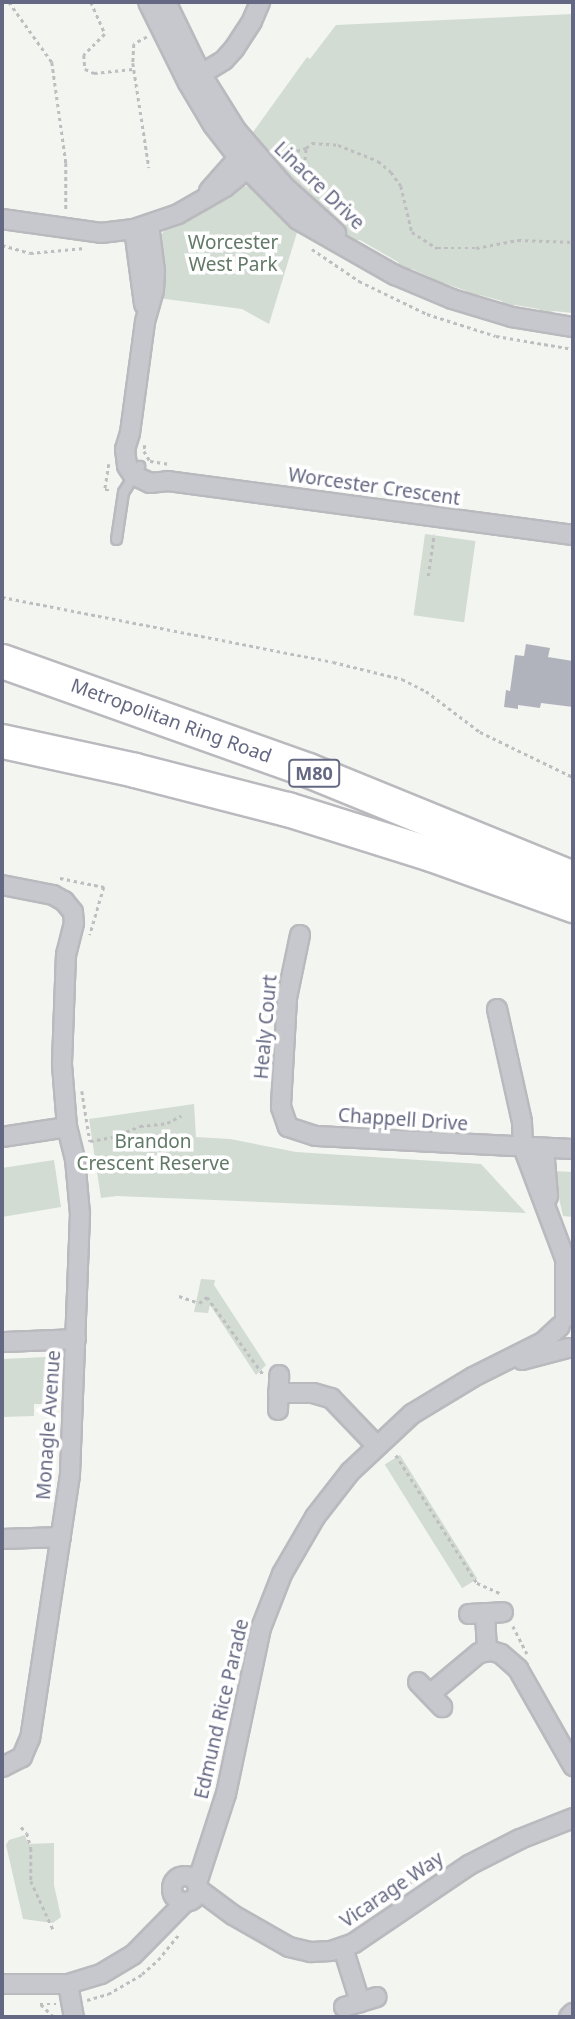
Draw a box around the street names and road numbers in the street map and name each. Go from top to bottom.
street label: Linacre Drive [269,137,369,235]
street label: Worcester Crescent [287,464,461,510]
street label: Metropolitan Ring Road [68,674,274,768]
road number: M80 [288,758,340,788]
street label: Healy Court [250,974,282,1080]
street label: Chappell Drive [337,1104,469,1136]
street label: Monagle Avenue [32,1349,66,1501]
street label: Edmund Rice Parade [190,1617,254,1801]
street label: Vicarage Way [336,1847,448,1933]

